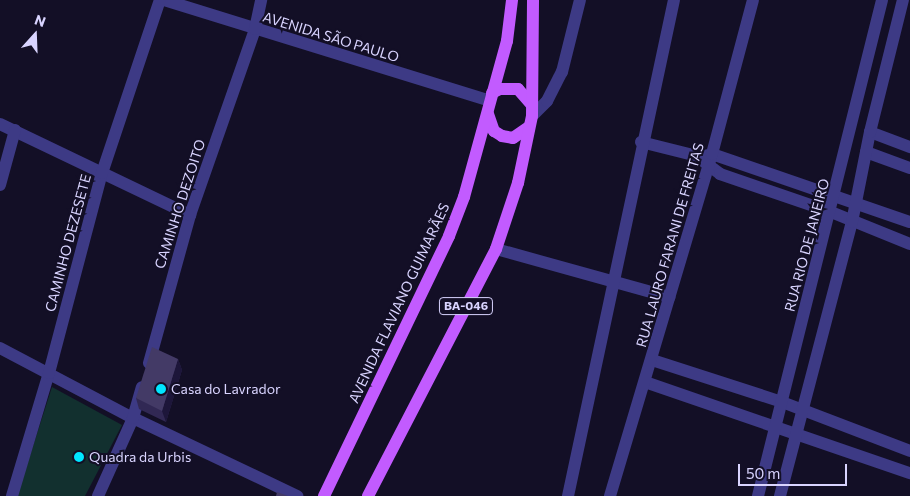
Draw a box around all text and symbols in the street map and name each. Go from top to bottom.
street label: AVENIDA SÃO PAULO [261,8,401,66]
north arrow [10,10,60,60]
text: N [32,11,48,30]
street label: CAMINHO DEZOITO [151,137,209,271]
street label: RUA LAURO FARANI DE FREITAS [633,141,707,349]
street label: CAMINHO DEZESETE [42,172,94,314]
street label: RUA RIO DE JANEIRO [781,177,833,313]
street label: AVENIDA FLAVIANO GUIMARÃES [345,200,453,406]
road number: BA-046 [438,296,494,316]
place label: Casa do Lavrador [171,381,281,397]
marker: Casa do Lavrador [155,383,167,395]
place label: Quadra da Urbis [89,449,191,465]
marker: Quadra da Urbis [73,451,85,463]
scale bar [740,454,849,486]
text: 50 m [746,464,780,482]

